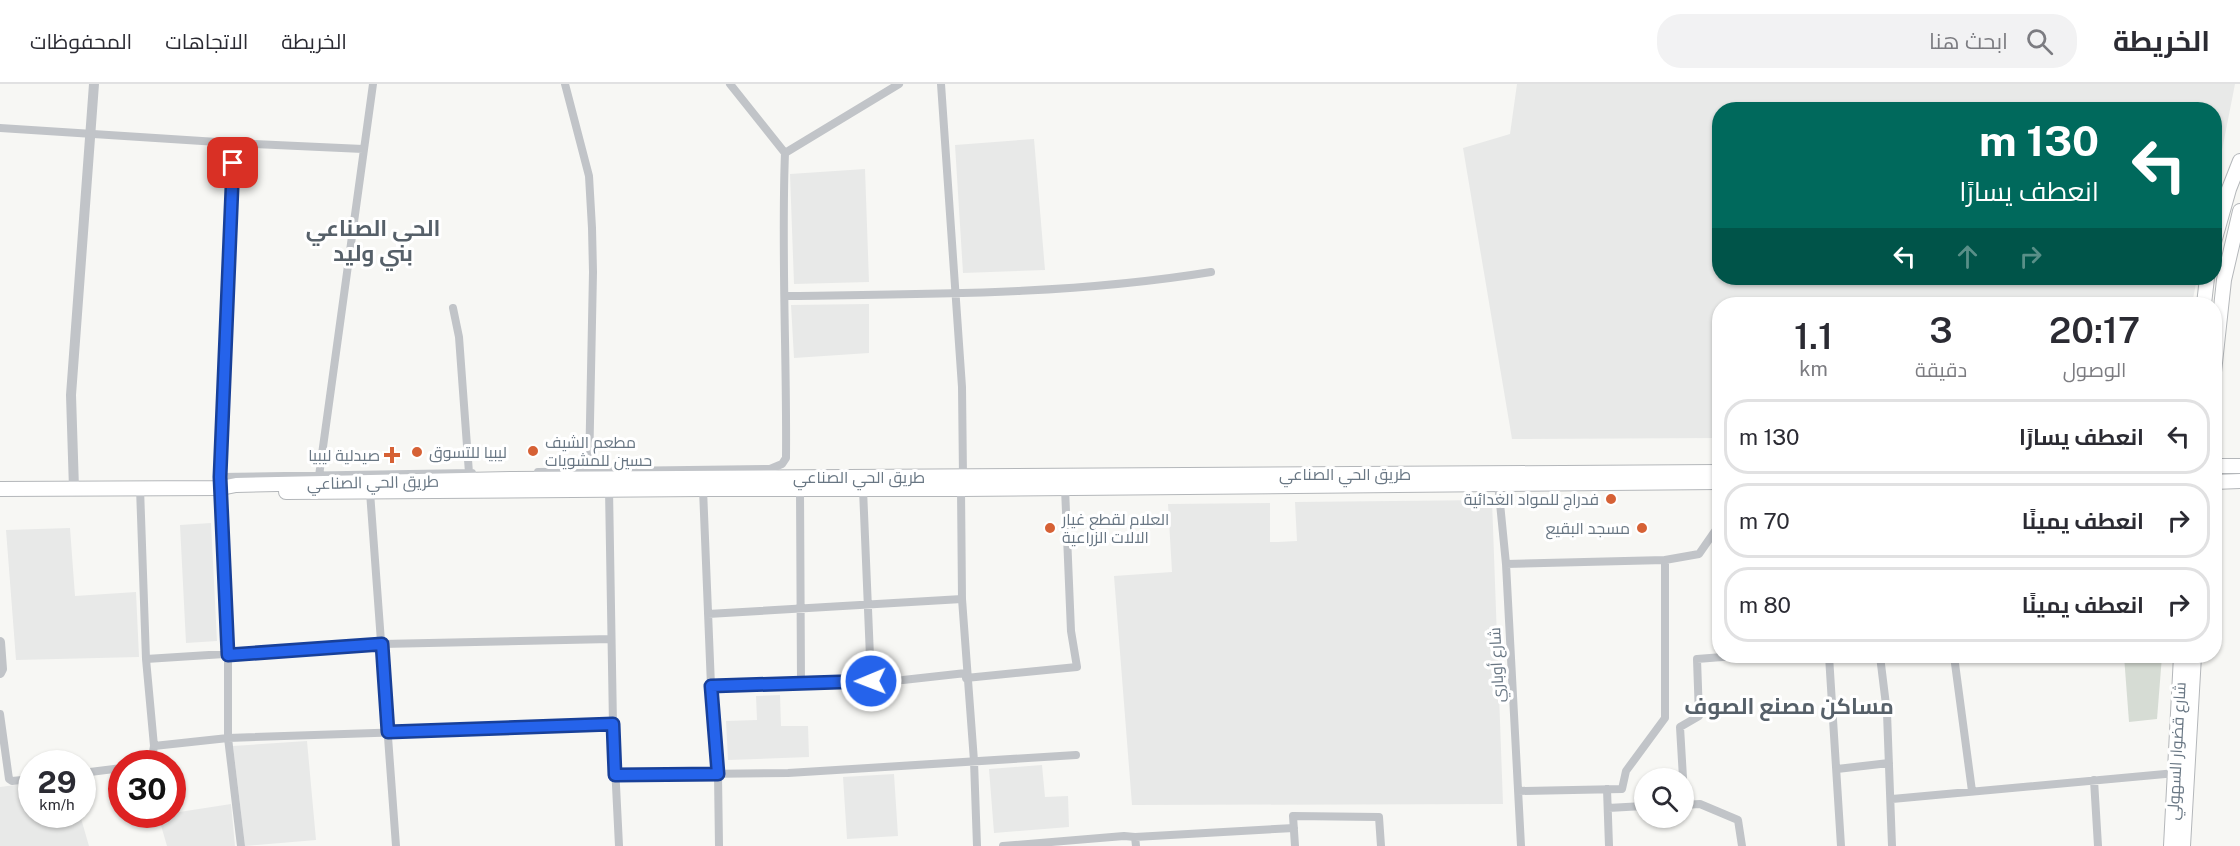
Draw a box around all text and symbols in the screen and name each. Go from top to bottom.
search box [1657,14,2077,68]
text: الخريطة [2113,24,2210,57]
icon: search [2023,25,2056,58]
text: ابحث هنا [1929,28,2008,54]
text: المحفوظات [30,29,132,54]
text: الاتجاهات [165,29,248,54]
text: الخريطة [281,29,347,54]
text: 130 m [1979,116,2099,165]
icon: left [2120,126,2198,204]
pin [207,137,258,188]
icon: arrive [216,146,249,179]
text: انعطف يسارًا [1959,175,2099,207]
district label: الحي الصناعي بني وليد [306,215,440,271]
icon: left [1888,240,1921,273]
icon: ahead [1951,240,1984,273]
icon: right [2014,240,2047,273]
text: 3 [1929,309,1953,351]
text: 20:17 [2049,309,2140,351]
text: 1.1 [1794,315,1833,357]
text: km [1799,357,1828,381]
text: دقيقة [1915,358,1967,382]
text: الوصول [2063,358,2126,382]
icon: left [2162,420,2195,453]
text: 130 m [1739,424,1800,450]
text: انعطف يسارًا [2019,424,2144,450]
place label: مطعم الشيف حسين للمشويات [545,433,652,471]
place label: ليبيا للتسوق [429,443,507,463]
marker: مطعم الشيف حسين للمشويات [526,444,540,458]
marker: ليبيا للتسوق [410,445,424,459]
place label: صيدلية ليبيا [308,446,380,465]
marker: صيدلية ليبيا [385,448,399,462]
street label: طريق الحي الصناعي [1279,465,1411,488]
street label: طريق الحي الصناعي [793,468,925,491]
street label: طريق الحي الصناعي [307,472,439,497]
place label: فدراج للمواد الغدائية [1464,490,1599,511]
marker: فدراج للمواد الغدائية [1604,492,1618,506]
icon: right [2162,504,2195,537]
text: 70 m [1739,508,1790,534]
text: انعطف يمينًا [2022,508,2144,534]
place label: العلام لقطع غيار الالات الزراعية [1061,510,1169,547]
place label: مسجد البقيع [1545,519,1630,540]
marker: العلام لقطع غيار الالات الزراعية [1043,521,1057,535]
marker: مسجد البقيع [1635,521,1649,535]
icon: right [2162,588,2195,621]
text: 80 m [1739,592,1791,618]
text: انعطف يمينًا [2022,592,2144,618]
street label: شارع أوباري [1485,627,1512,703]
position arrow [839,649,903,713]
street label: شارع قضوار السهولي [2163,681,2194,821]
district label: مساكن مصنع الصوف [1684,693,1894,721]
speed limit sign: 30 [108,750,186,828]
text: 29 [38,764,76,800]
map controls [1634,768,1694,828]
button: search [1634,768,1694,828]
text: km/h [39,796,75,813]

